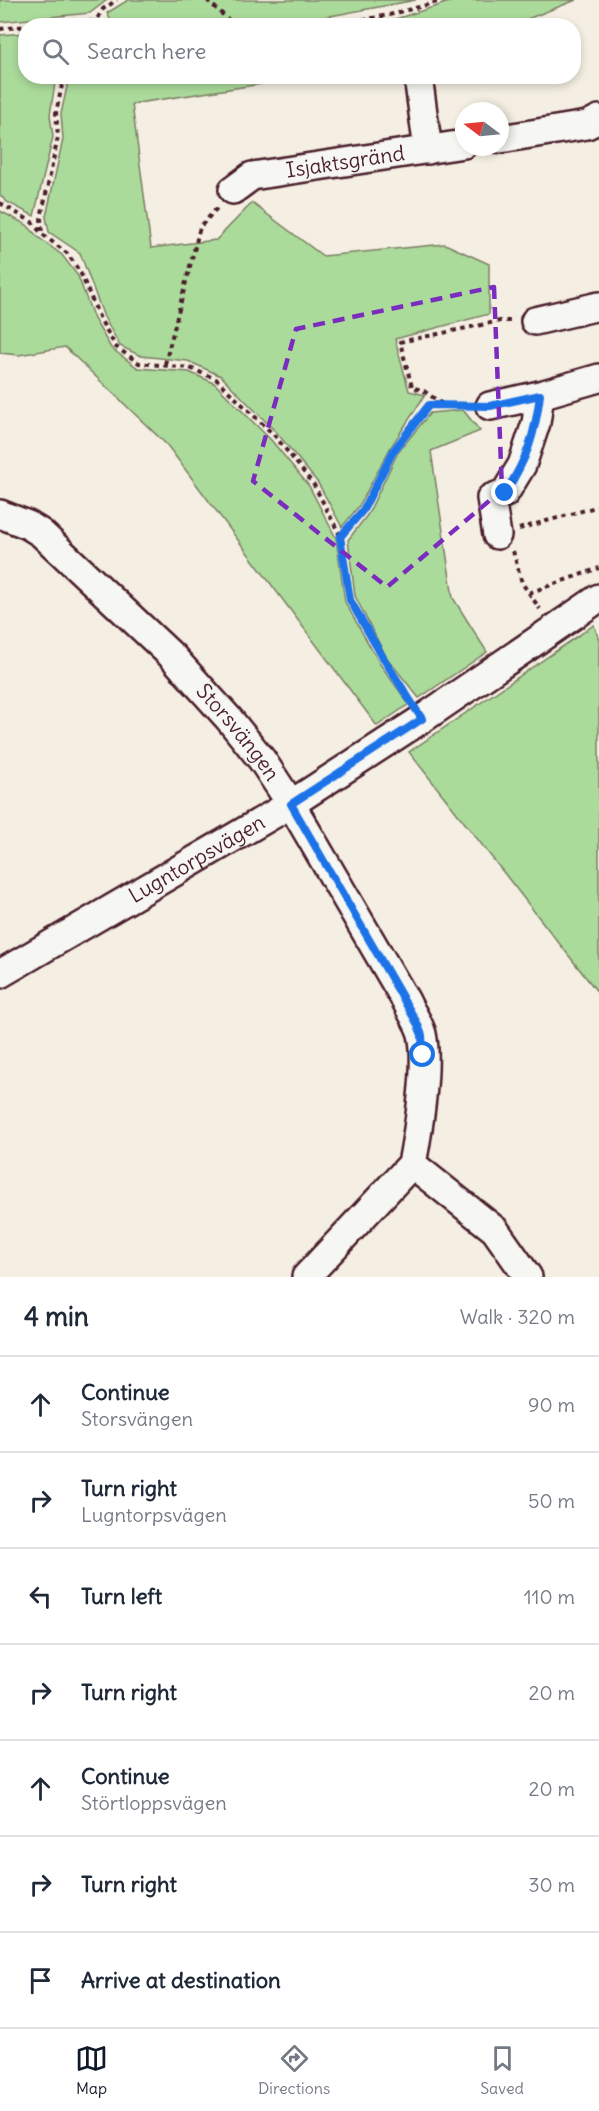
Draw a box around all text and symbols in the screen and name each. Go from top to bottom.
search box [18,18,581,84]
icon: search [39,35,72,68]
text: Search here [87,37,206,65]
north arrow [455,102,509,156]
street label: Isjaktsgränd [284,139,406,184]
route end [491,479,517,505]
street label: Storsvängen [191,678,286,786]
street label: Lugntorpsvägen [124,808,270,909]
route start [409,1041,435,1067]
text: 4 min [24,1300,89,1333]
text: Walk · 320 m [460,1304,575,1329]
text: Continue [81,1378,170,1406]
icon: ahead [24,1388,57,1421]
text: 90 m [528,1392,575,1417]
text: Storsvängen [81,1406,193,1431]
text: Turn right [81,1474,177,1502]
icon: right [24,1484,57,1517]
text: 50 m [528,1488,575,1513]
text: Lugntorpsvägen [81,1502,227,1527]
icon: left [24,1580,57,1613]
text: Turn left [81,1582,162,1610]
text: 110 m [524,1584,575,1609]
icon: right [24,1676,57,1709]
text: Turn right [81,1678,177,1706]
text: 20 m [529,1680,575,1705]
text: Continue [81,1762,170,1790]
icon: ahead [24,1772,57,1805]
text: 20 m [529,1776,575,1801]
text: Störtloppsvägen [81,1790,227,1815]
icon: right [24,1868,57,1901]
text: Turn right [81,1870,177,1898]
text: 30 m [528,1872,575,1897]
icon: arrive [24,1964,57,1997]
text: Arrive at destination [81,1966,281,1994]
tab: Map [75,2042,108,2098]
tab: Directions [258,2042,330,2098]
tab: Saved [480,2042,524,2098]

